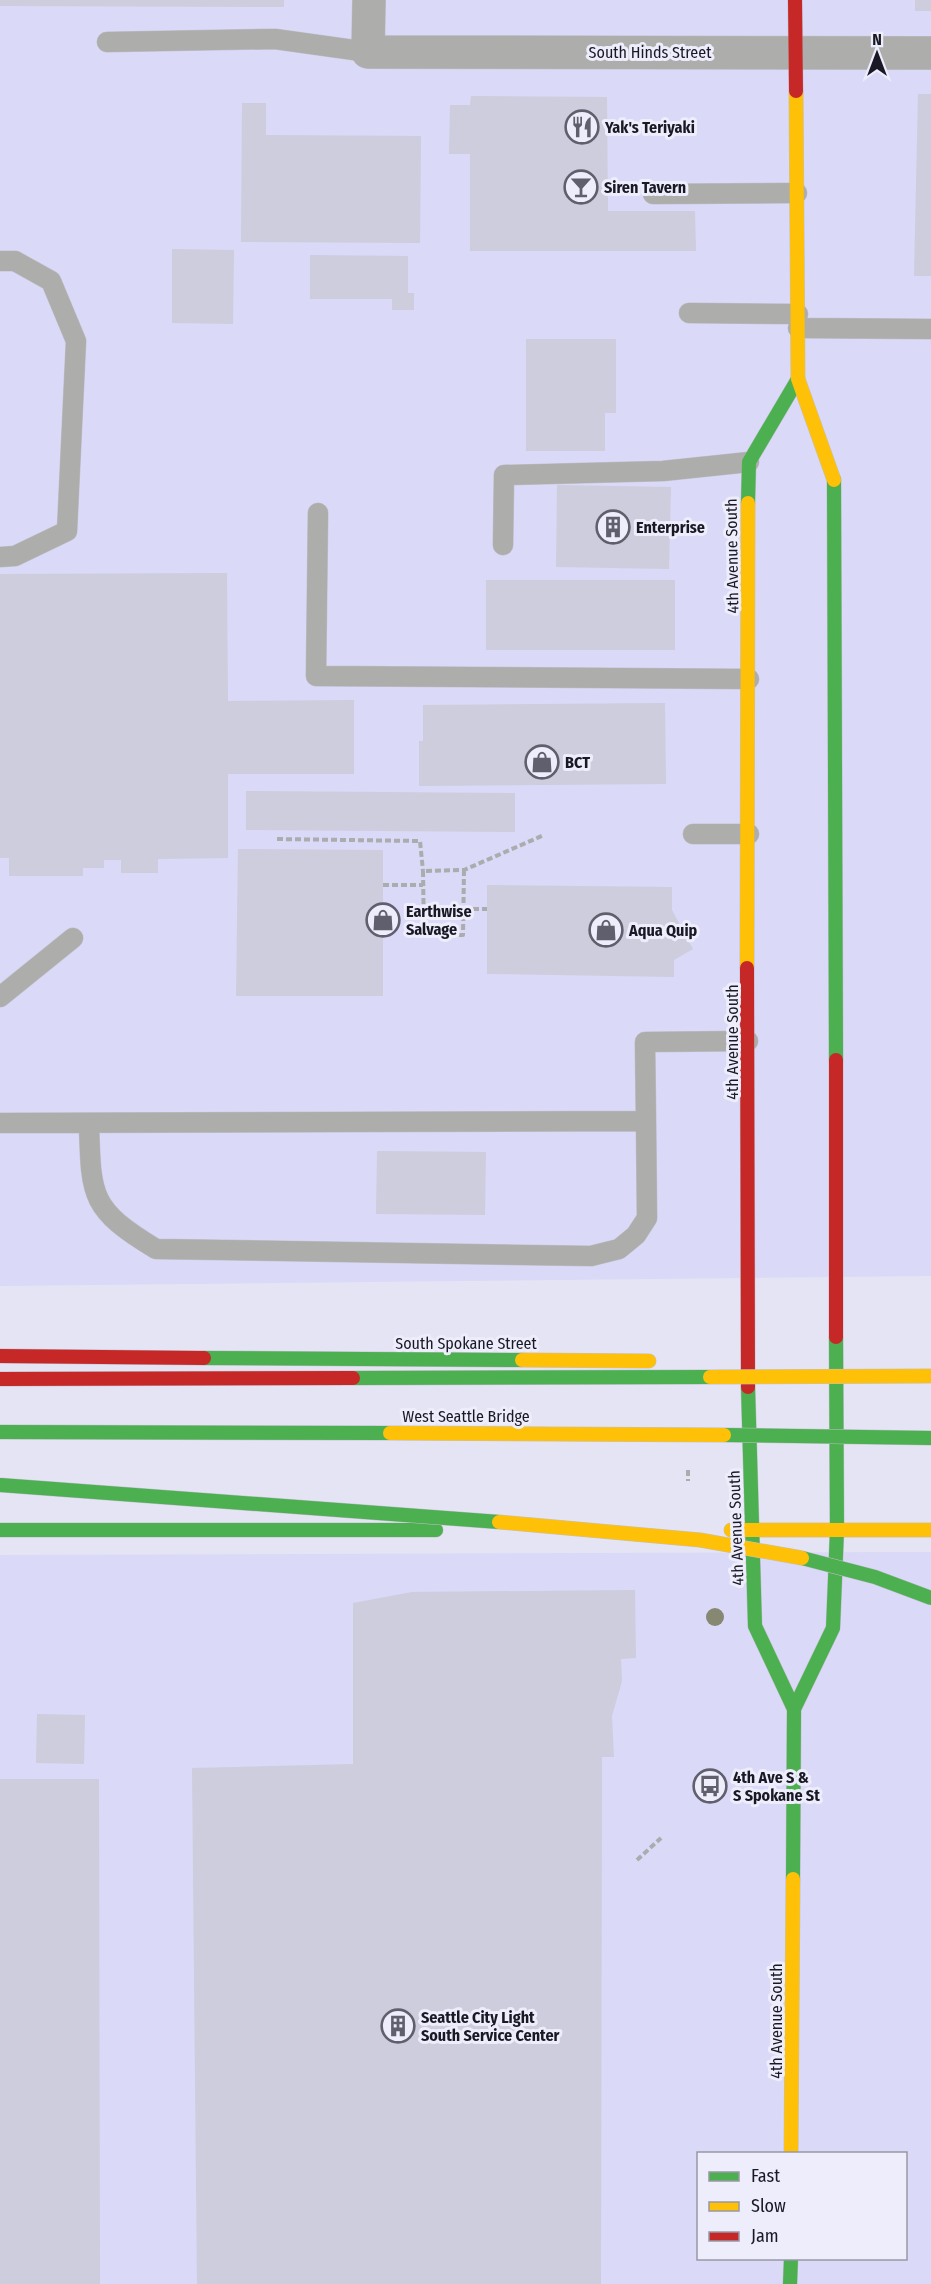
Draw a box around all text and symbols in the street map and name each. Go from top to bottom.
north arrow [847,24,907,84]
text: N [872,30,882,49]
street label: South Hinds Street [589,43,712,62]
restaurant icon: Yak's Teriyaki [564,109,600,145]
place label: Yak's Teriyaki [604,118,695,137]
bar icon: Siren Tavern [563,169,599,205]
place label: Siren Tavern [604,178,686,197]
street label: 4th Avenue South [721,498,743,614]
building icon: Enterprise [595,509,631,545]
place label: Enterprise [636,518,705,537]
shop icon: BCT [524,744,560,780]
place label: BCT [565,753,590,772]
shop icon: Earthwise Salvage [365,902,401,938]
place label: Earthwise Salvage [406,902,472,939]
shop icon: Aqua Quip [588,912,624,948]
place label: Aqua Quip [628,921,698,940]
street label: 4th Avenue South [723,984,742,1100]
street label: South Spokane Street [395,1334,538,1353]
street label: West Seattle Bridge [402,1407,530,1426]
street label: 4th Avenue South [724,1470,748,1586]
bus stop icon: 4th Ave S & S Spokane St [692,1768,728,1804]
place label: 4th Ave S & S Spokane St [733,1768,820,1805]
street label: 4th Avenue South [767,1963,786,2079]
building icon: Seattle City Light South Service Center [380,2008,416,2044]
place label: Seattle City Light South Service Center [421,2008,560,2045]
legend [697,2152,907,2260]
text: Fast [751,2165,780,2187]
text: Slow [751,2195,786,2217]
text: Jam [751,2225,779,2247]

